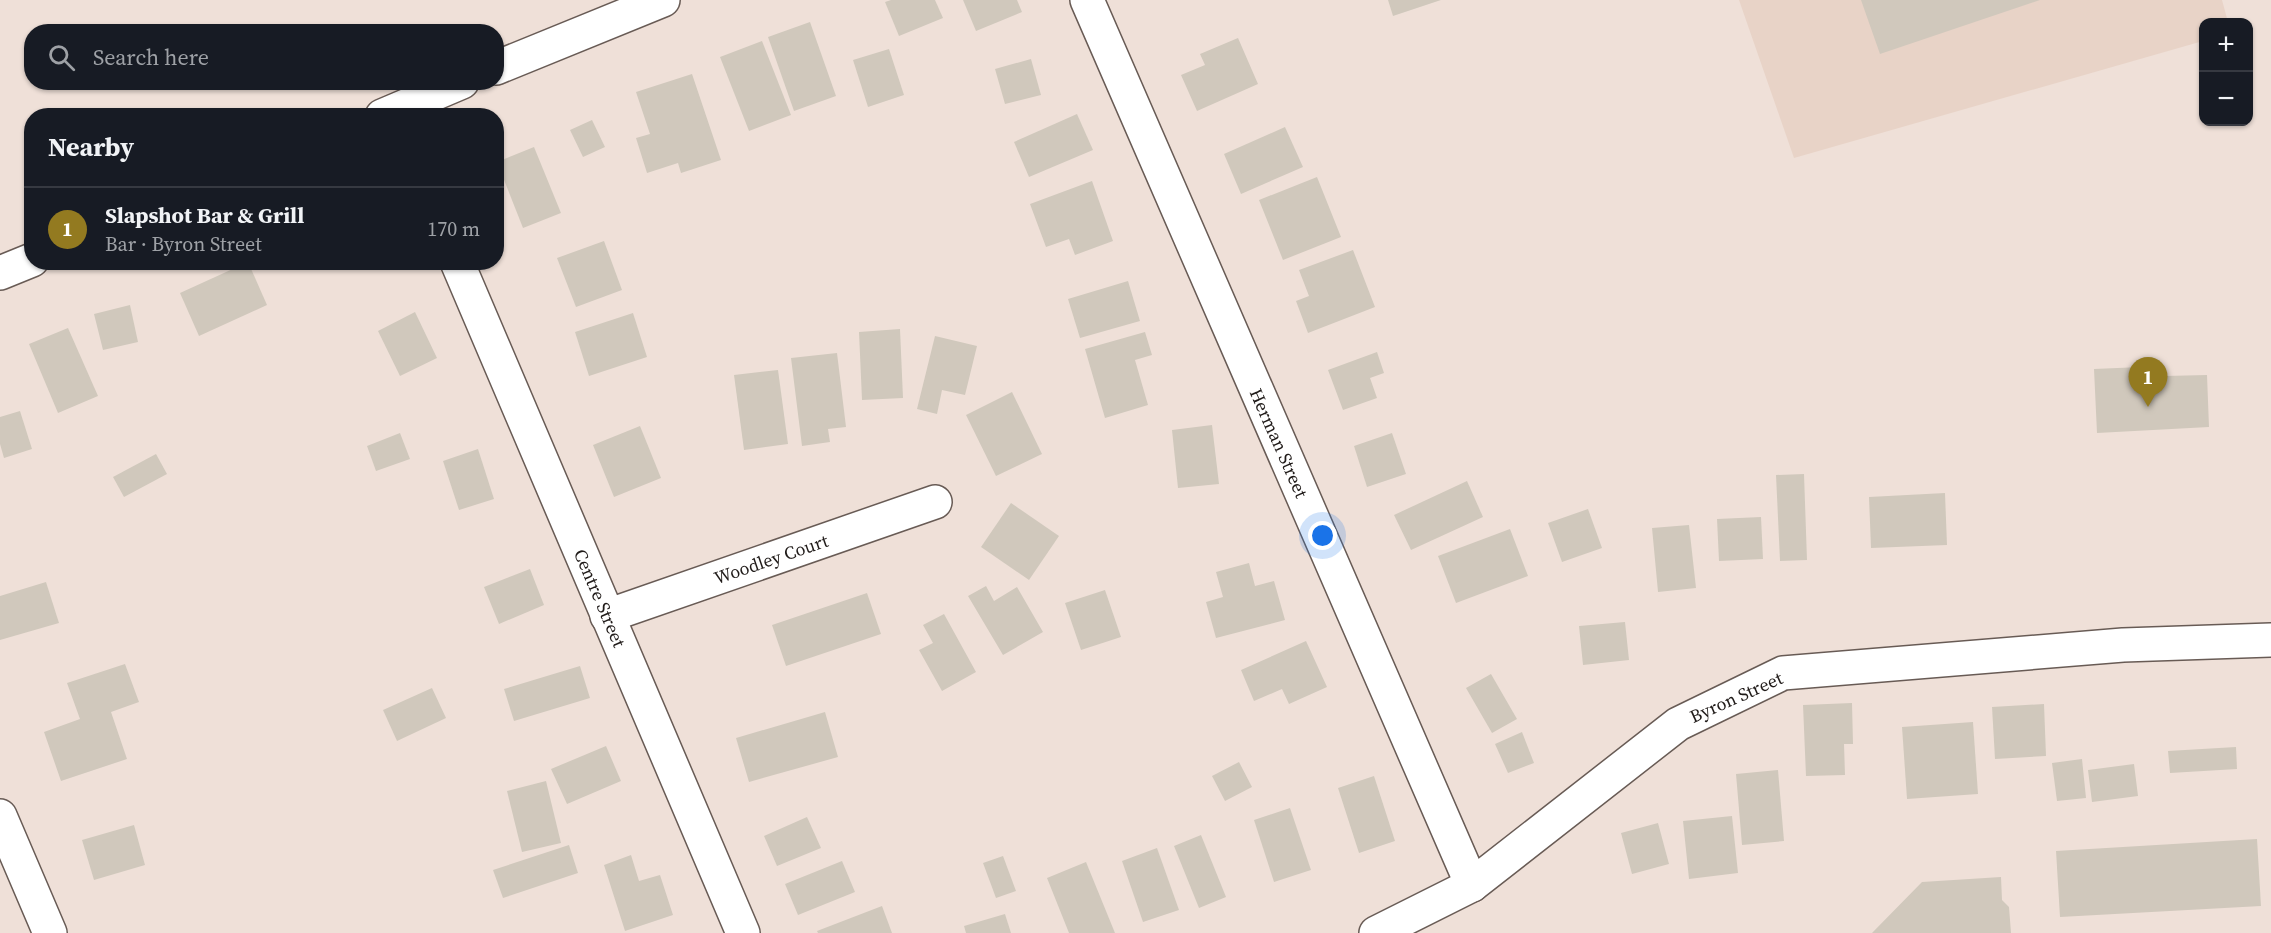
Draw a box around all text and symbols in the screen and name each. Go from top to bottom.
map controls [2199,18,2253,126]
button: + [2199,18,2253,72]
search box [24,24,504,90]
icon: search [45,41,78,74]
text: Search here [93,42,209,72]
button: − [2199,72,2253,126]
text: Nearby [48,129,134,165]
text: Slapshot Bar & Grill [105,200,304,230]
text: 1 [62,215,73,243]
text: 170 m [427,215,480,243]
text: Bar · Byron Street [105,230,262,258]
pin: 1 [2128,358,2168,407]
street label: Herman Street [1244,384,1314,502]
your location [1308,521,1337,550]
street label: Woodley Court [711,528,832,590]
street label: Centre Street [568,545,632,651]
street label: Byron Street [1686,665,1787,729]

